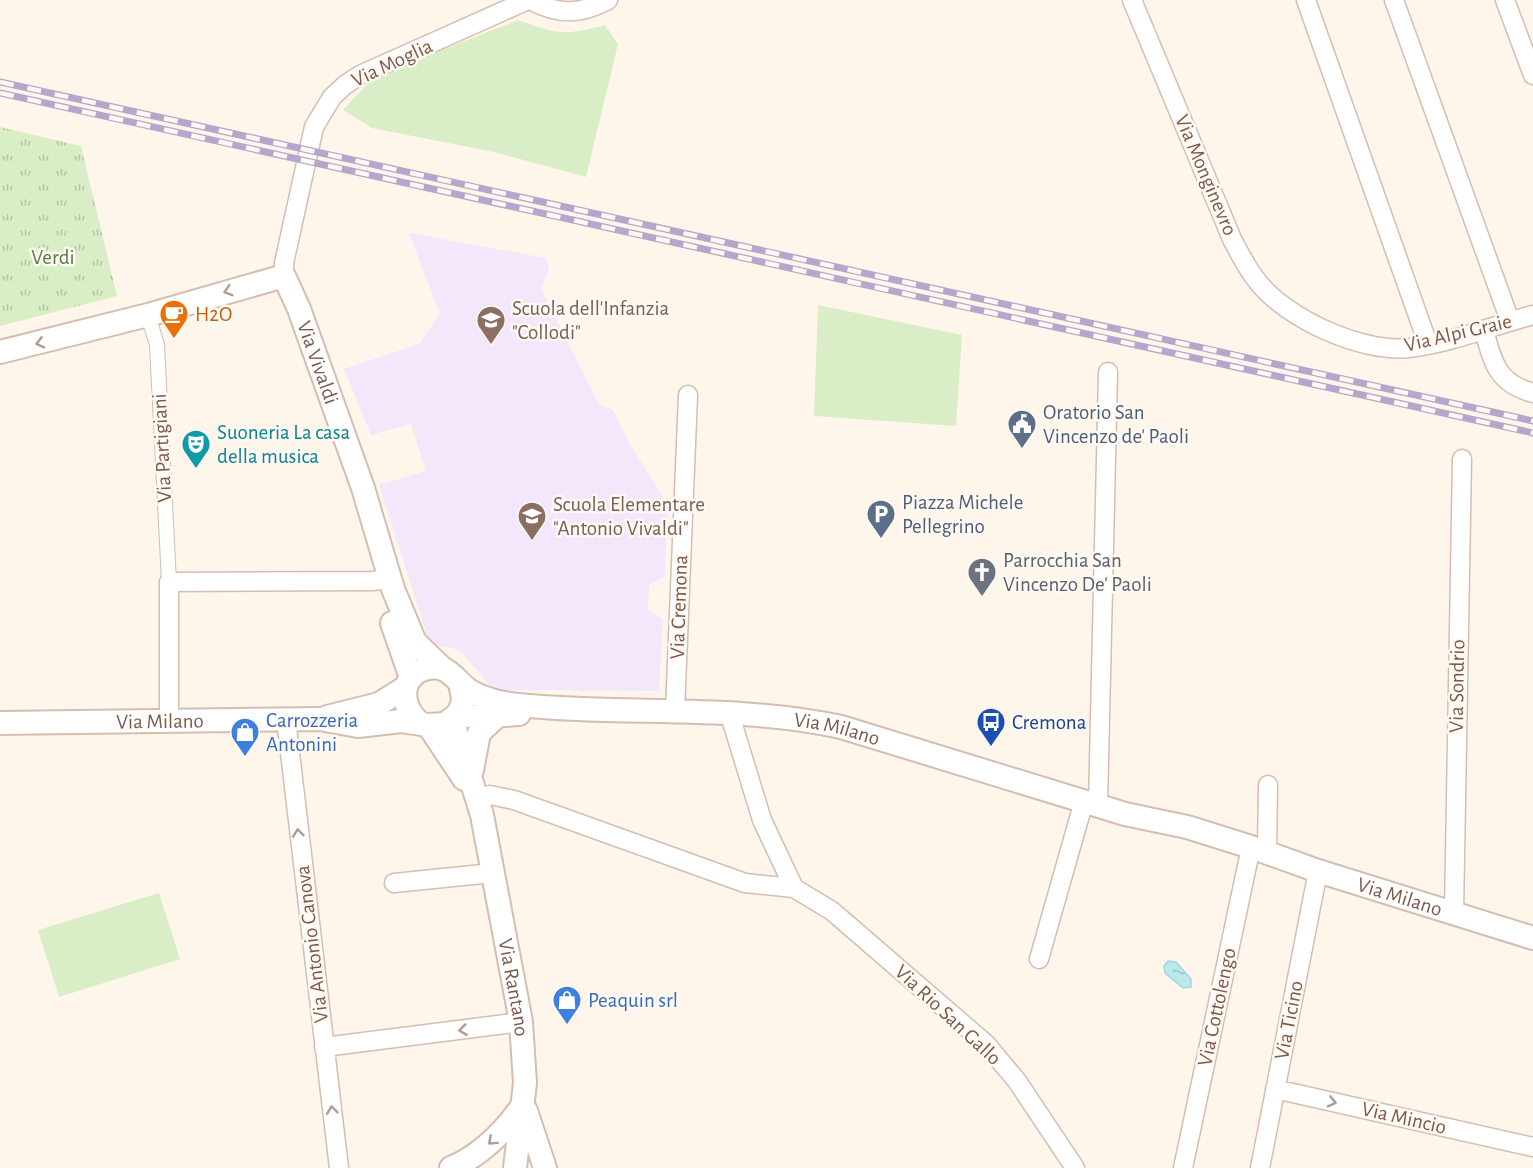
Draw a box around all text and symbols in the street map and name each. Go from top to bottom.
street label: Via Moglia [348,35,436,91]
street label: Via Monginevro [1171,112,1241,238]
park label: Verdi [31,247,75,268]
one-way arrow [223,284,234,296]
cafe icon: H2O [158,298,190,340]
place label: Scuola dell'Infanzia "Collodi" [512,298,670,343]
place label: H2O [195,304,232,325]
school or university icon: Scuola dell'Infanzia "Collodi" [475,304,507,346]
street label: Via Alpi Graie [1402,310,1514,356]
street label: Via Vivaldi [294,318,343,407]
one-way arrow [35,335,45,348]
street label: Via Partigiani [149,393,175,503]
place label: Oratorio San Vincenzo de' Paoli [1043,402,1189,447]
public building icon: Oratorio San Vincenzo de' Paoli [1006,408,1038,450]
place label: Suoneria La casa della musica [217,422,351,467]
theatre icon: Suoneria La casa della musica [180,428,212,470]
place label: Piazza Michele Pellegrino [902,492,1023,537]
place label: Scuola Elementare "Antonio Vivaldi" [553,494,705,539]
parking icon: Piazza Michele Pellegrino [865,498,897,540]
school or university icon: Scuola Elementare "Antonio Vivaldi" [516,500,548,542]
place label: Parrocchia San Vincenzo De' Paoli [1003,550,1152,595]
street label: Via Cremona [667,554,691,660]
church icon: Parrocchia San Vincenzo De' Paoli [966,556,998,598]
street label: Via Sondrio [1446,639,1468,733]
bus stop icon: Cremona [975,706,1007,748]
street label: Via Milano [793,709,882,749]
street label: Via Milano [116,710,204,732]
place label: Carrozzeria Antonini [266,710,359,755]
place label: Cremona [1012,712,1087,733]
shop icon: Carrozzeria Antonini [229,716,261,758]
one-way arrow [293,828,305,837]
street label: Via Antonio Canova [292,864,332,1024]
street label: Via Milano [1355,873,1445,920]
street label: Via Rantano [495,937,532,1037]
street label: Via Cottolengo [1194,946,1240,1068]
street label: Via Rio San Gallo [891,961,1005,1069]
street label: Via Ticino [1271,979,1307,1061]
shop icon: Peaquin srl [551,984,583,1026]
place label: Peaquin srl [588,990,678,1011]
one-way arrow [458,1023,467,1035]
one-way arrow [1327,1094,1337,1107]
street label: Via Mincio [1360,1098,1448,1138]
one-way arrow [327,1105,339,1114]
one-way arrow [488,1134,499,1145]

